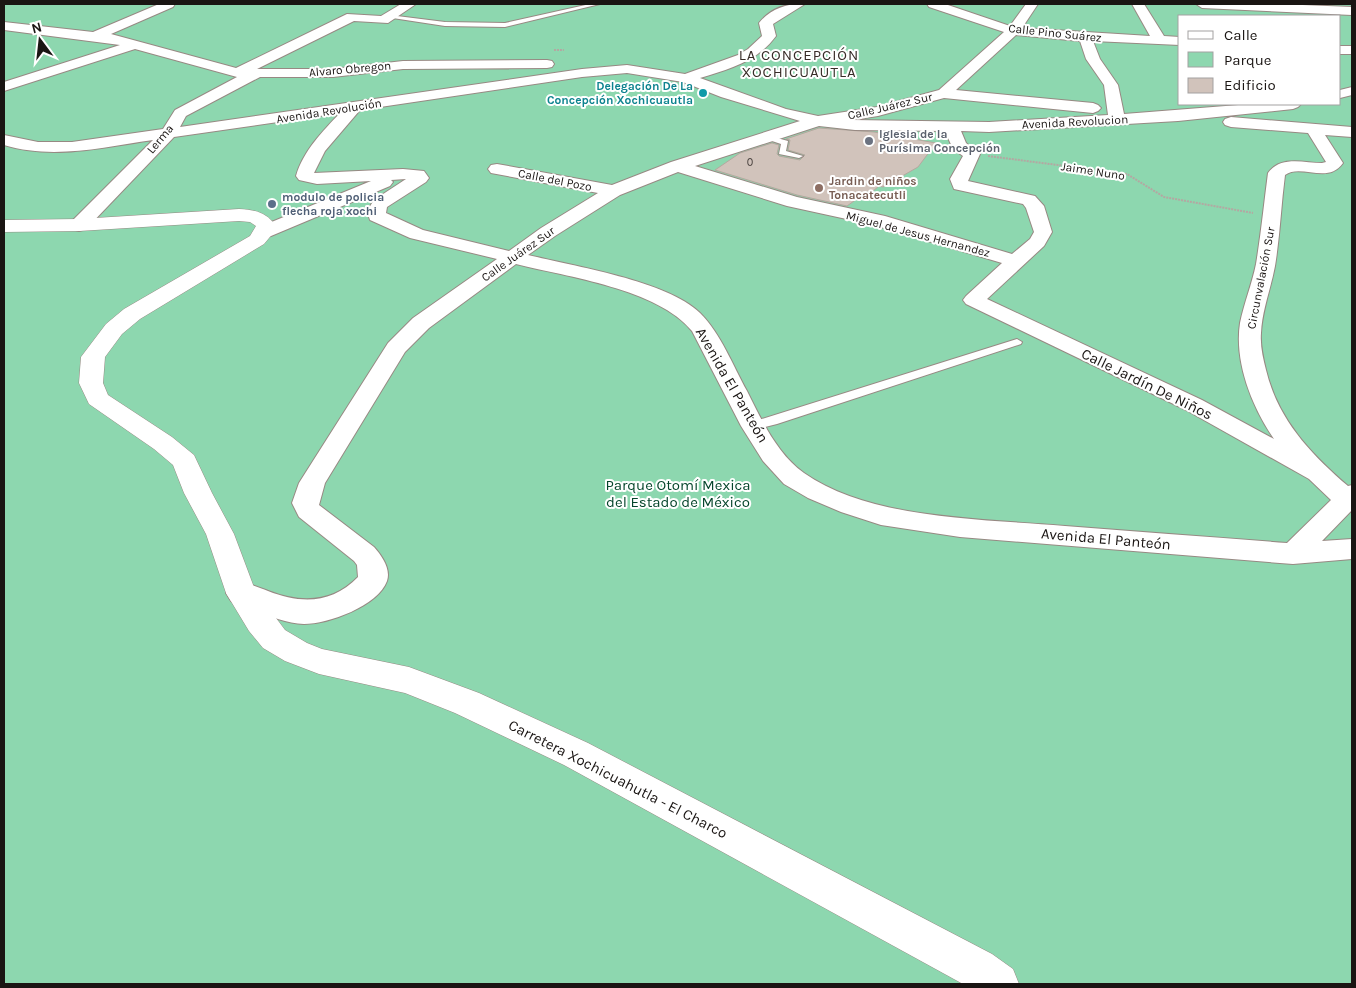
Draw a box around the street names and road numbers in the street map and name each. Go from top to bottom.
street label: Calle Pino Suárez [1008,21,1103,45]
street label: Alvaro Obregon [308,58,392,80]
street label: Calle Juárez Sur [846,89,934,123]
street label: Avenida Revolución [275,96,383,126]
street label: Avenida Revolucion [1021,112,1129,132]
street label: Lerma [144,121,176,157]
street label: Jaime Nuno [1060,159,1126,183]
street label: Calle del Pozo [517,166,593,194]
street label: Miguel de Jesus Hernandez [844,208,992,260]
street label: Calle Juárez Sur [479,223,558,284]
street label: Circunvalación Sur [1244,225,1278,330]
street label: Avenida El Panteón [692,324,772,446]
street label: Calle Jardín De Niños [1078,344,1216,424]
street label: Avenida El Panteón [1040,524,1172,554]
street label: Carretera Xochicuahutla - El Charco [505,716,731,842]

